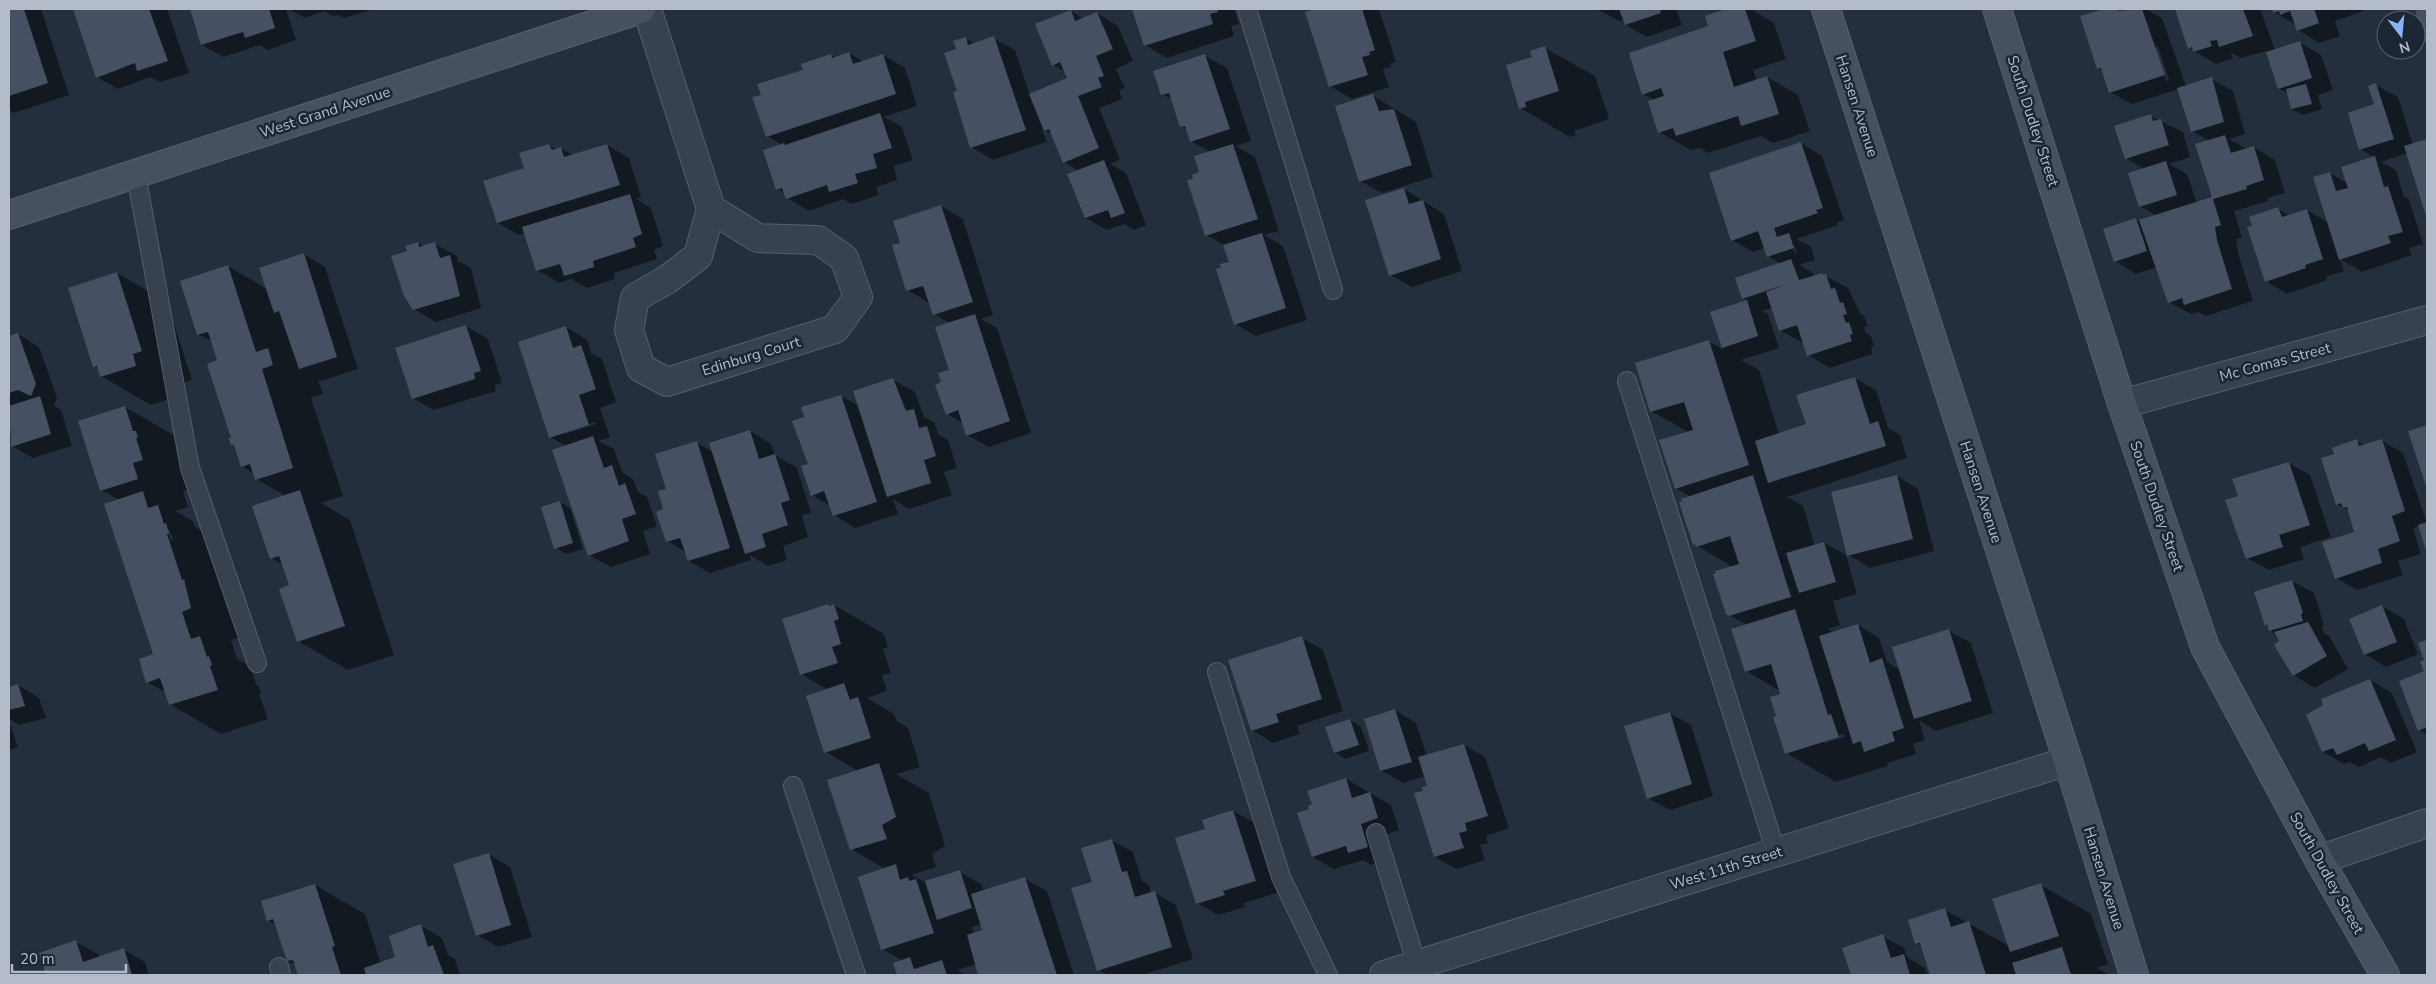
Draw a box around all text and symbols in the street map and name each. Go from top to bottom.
north arrow [2376,10,2426,60]
text: N [2397,36,2412,58]
street label: Hansen Avenue [1831,52,1883,160]
street label: South Dudley Street [2002,53,2064,190]
street label: West Grand Avenue [257,81,393,143]
street label: Edinburg Court [699,331,803,380]
street label: Mc Comas Street [2217,337,2334,386]
street label: Hansen Avenue [1955,438,2007,546]
street label: South Dudley Street [2125,438,2189,575]
street label: South Dudley Street [2285,808,2369,938]
street label: Hansen Avenue [2079,824,2129,932]
street label: West 11th Street [1667,841,1785,895]
scale bar [12,942,126,974]
text: 20 m [20,949,55,969]

